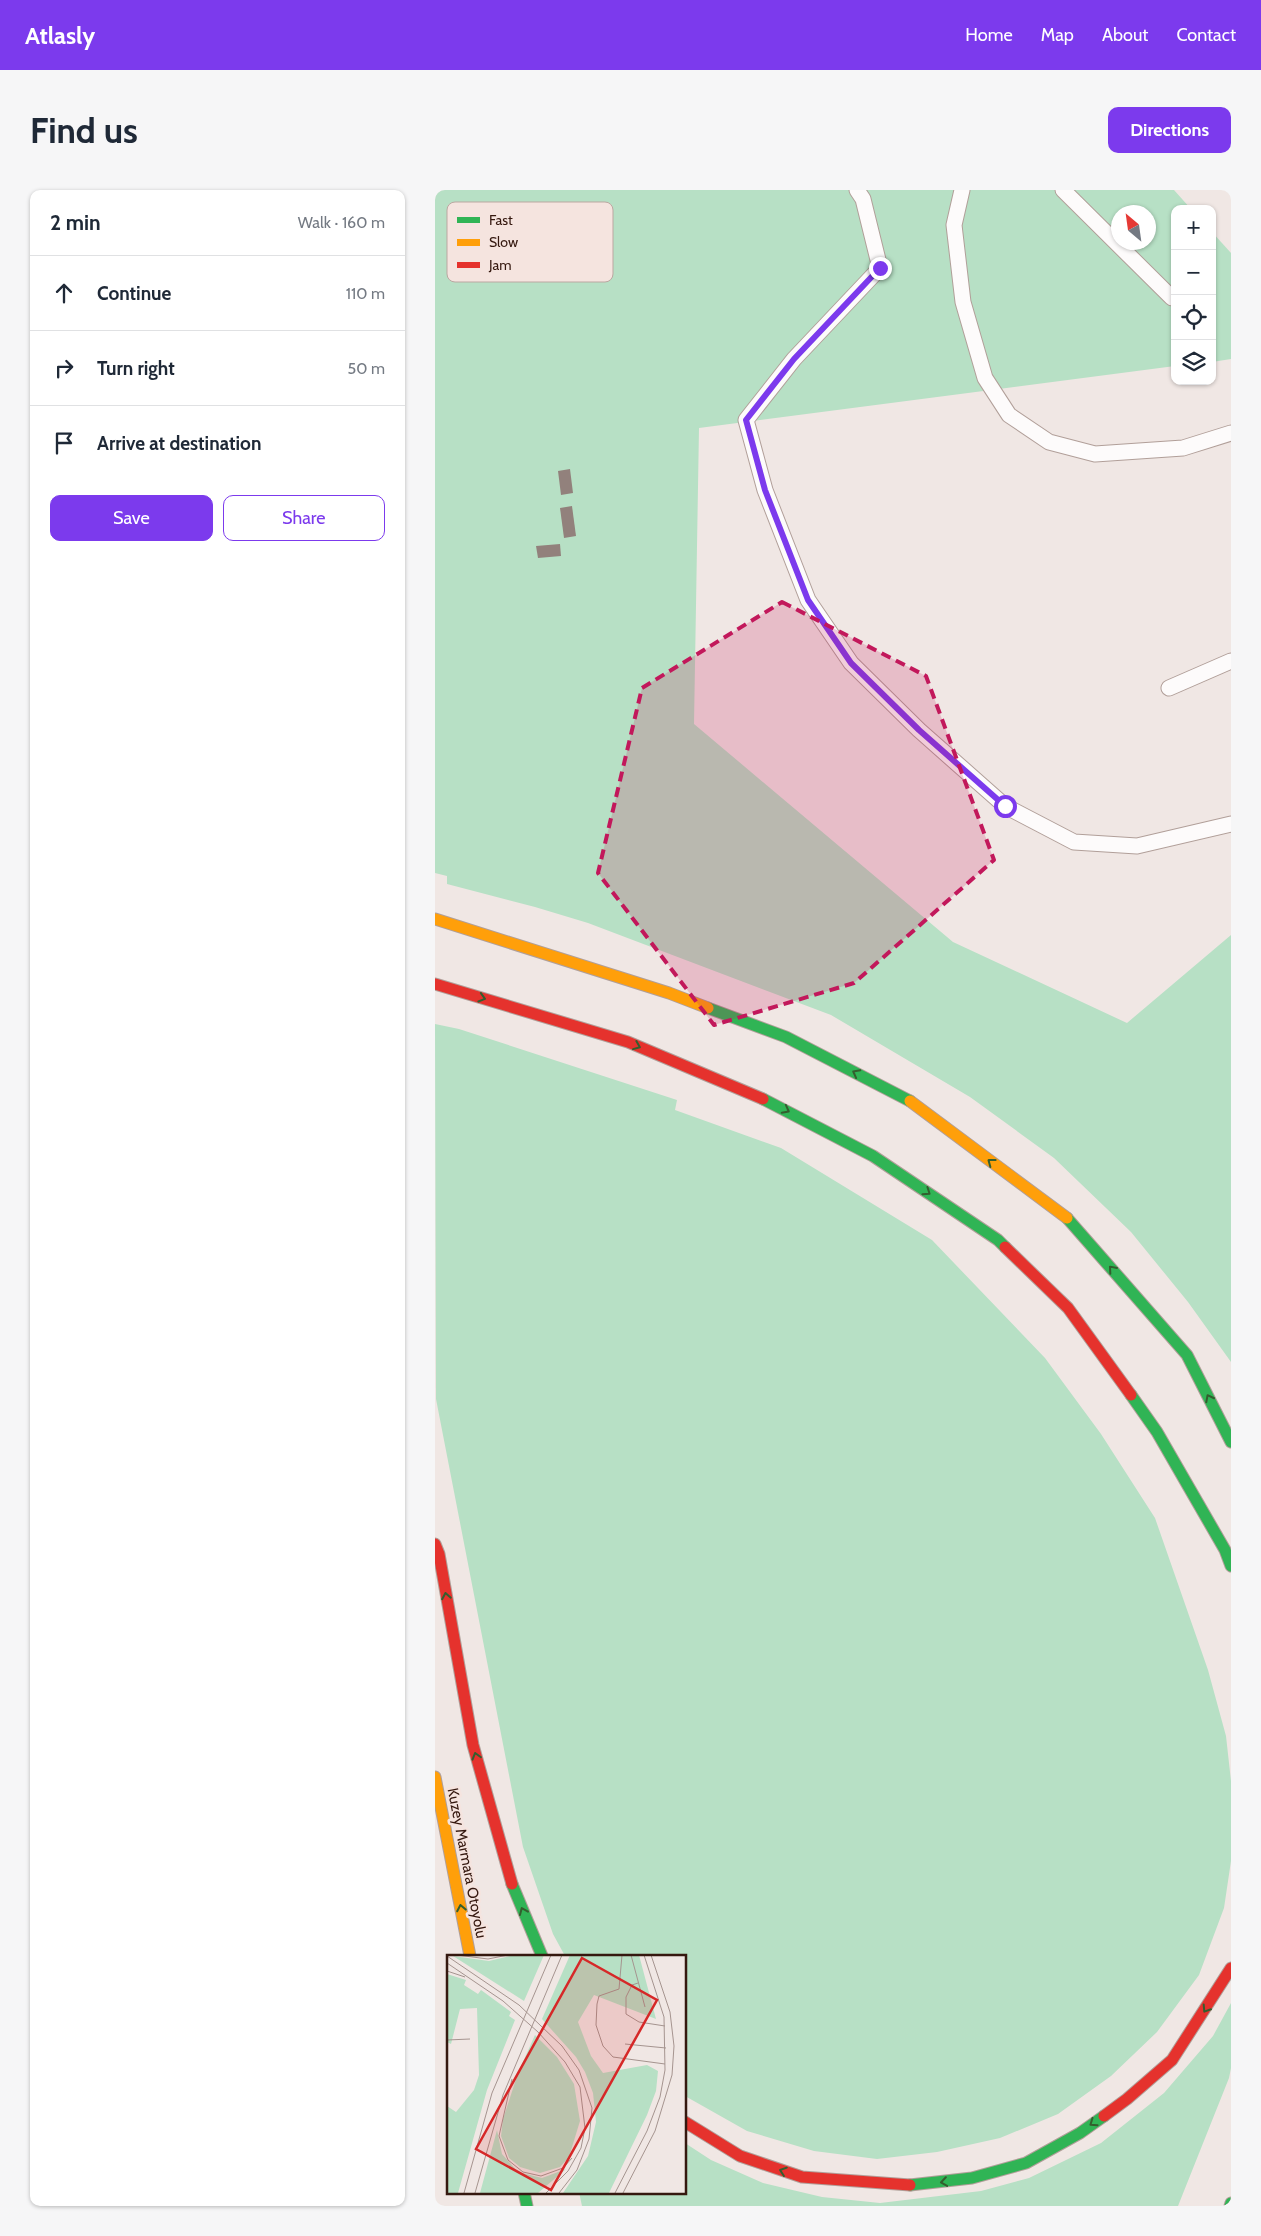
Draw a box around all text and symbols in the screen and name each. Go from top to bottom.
text: Atlasly [25,21,95,50]
text: Home [965,24,1013,46]
text: Map [1041,24,1074,46]
text: About [1102,24,1148,46]
text: Contact [1176,24,1236,46]
button: Directions [1108,107,1231,153]
text: Find us [30,109,138,152]
legend [447,202,613,282]
north arrow [1111,205,1156,250]
map controls [1171,205,1216,385]
button: + [1171,205,1216,250]
text: 2 min [50,210,101,235]
text: Fast [489,211,513,229]
text: Walk · 160 m [298,213,385,232]
text: Slow [489,233,518,251]
button: − [1171,250,1216,295]
text: Jam [488,256,511,274]
route end [869,257,892,280]
icon: ahead [50,279,78,307]
text: Continue [97,282,171,305]
text: 110 m [346,284,385,303]
button: locate [1171,295,1216,340]
button: layers [1171,340,1216,385]
icon: right [50,354,78,382]
text: Turn right [97,357,175,380]
text: 50 m [348,359,385,378]
icon: arrive [50,429,78,457]
text: Arrive at destination [97,432,261,455]
button: Save [50,495,213,541]
button: Share [223,495,385,541]
route start [994,795,1017,818]
one-way arrow [477,993,485,1003]
one-way arrow [632,1040,641,1051]
one-way arrow [852,1070,861,1080]
one-way arrow [781,1104,790,1114]
one-way arrow [988,1159,997,1167]
one-way arrow [921,1186,930,1195]
one-way arrow [1109,1266,1118,1275]
one-way arrow [1205,1395,1215,1404]
one-way arrow [442,1592,452,1600]
one-way arrow [472,1752,482,1760]
street label: Kuzey Marmara Otoyolu [444,1786,490,1940]
one-way arrow [456,1904,467,1913]
one-way arrow [518,1907,529,1916]
inset map [447,1955,686,2194]
one-way arrow [1202,2004,1212,2013]
one-way arrow [1090,2118,1099,2126]
one-way arrow [779,2166,788,2176]
one-way arrow [939,2177,948,2187]

